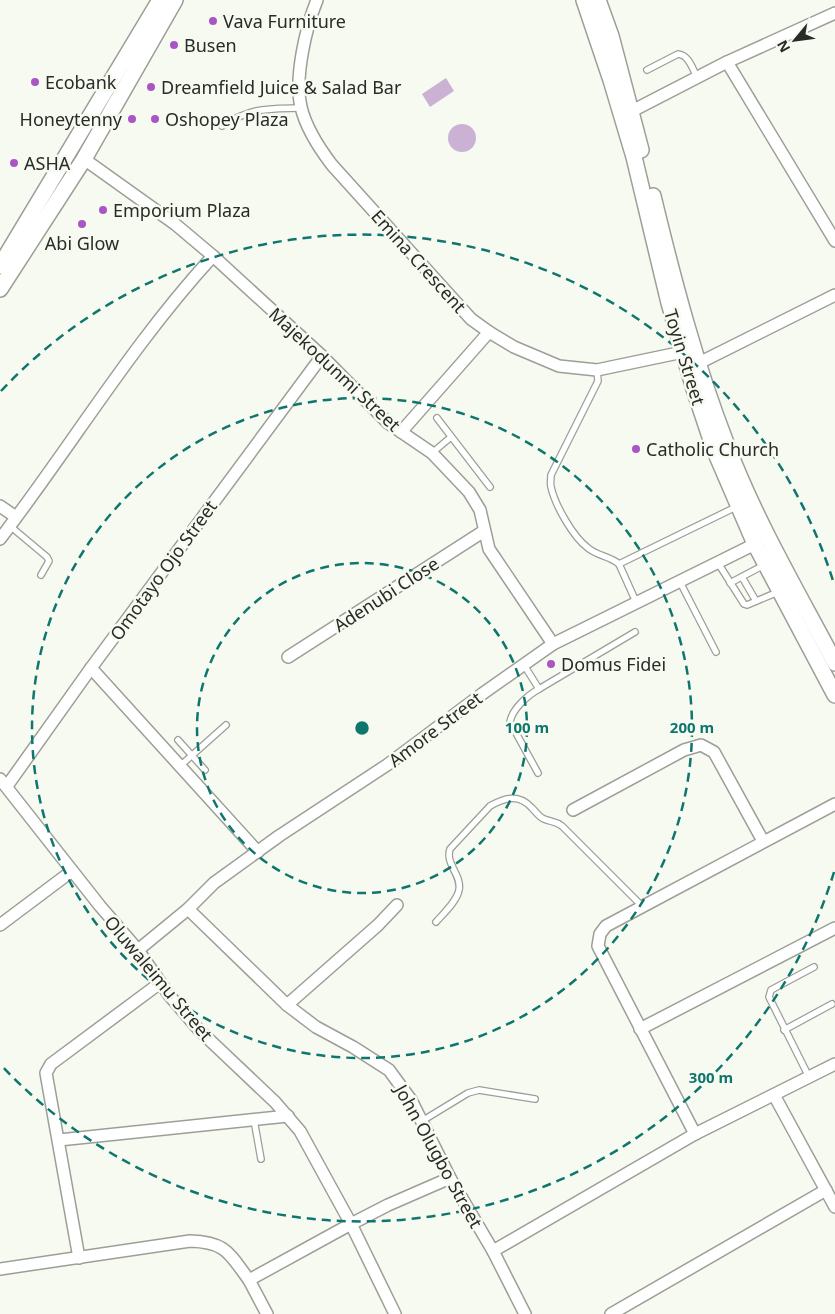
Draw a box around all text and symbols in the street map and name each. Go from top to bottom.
place label: Vava Furniture [223,9,346,33]
marker: Vava Furniture [207,15,219,27]
north arrow [770,15,820,65]
place label: Busen [184,33,237,57]
text: N [772,37,794,56]
marker: Busen [168,39,180,51]
place label: Ecobank [45,70,117,94]
place label: Dreamfield Juice & Salad Bar [161,75,402,99]
marker: Ecobank [29,76,41,88]
marker: Dreamfield Juice & Salad Bar [145,81,157,93]
place label: Honeytenny [20,107,123,131]
place label: Oshopey Plaza [165,107,289,131]
marker: Honeytenny [126,113,138,125]
marker: Oshopey Plaza [149,113,161,125]
place label: ASHA [24,151,71,175]
marker: ASHA [8,157,20,169]
place label: Emporium Plaza [113,198,251,222]
marker: Emporium Plaza [97,204,109,216]
street label: Emina Crescent [366,204,472,318]
marker: Abi Glow [76,218,88,230]
place label: Abi Glow [45,231,119,255]
street label: Majekodunmi Street [264,302,406,437]
street label: Toyin Street [659,306,711,408]
place label: Catholic Church [646,437,779,461]
marker: Catholic Church [630,443,642,455]
street label: Omotayo Ojo Street [104,495,222,645]
street label: Adenubi Close [329,551,443,637]
place label: Domus Fidei [561,652,666,676]
marker: Domus Fidei [545,658,557,670]
street label: Amore Street [383,686,487,772]
text: 100 m [505,717,549,737]
text: 200 m [670,717,714,737]
centre of rings [353,719,371,737]
street label: Oluwaleimu Street [100,910,219,1046]
text: 300 m [689,1067,733,1087]
street label: John Olugbo Street [389,1078,489,1232]

